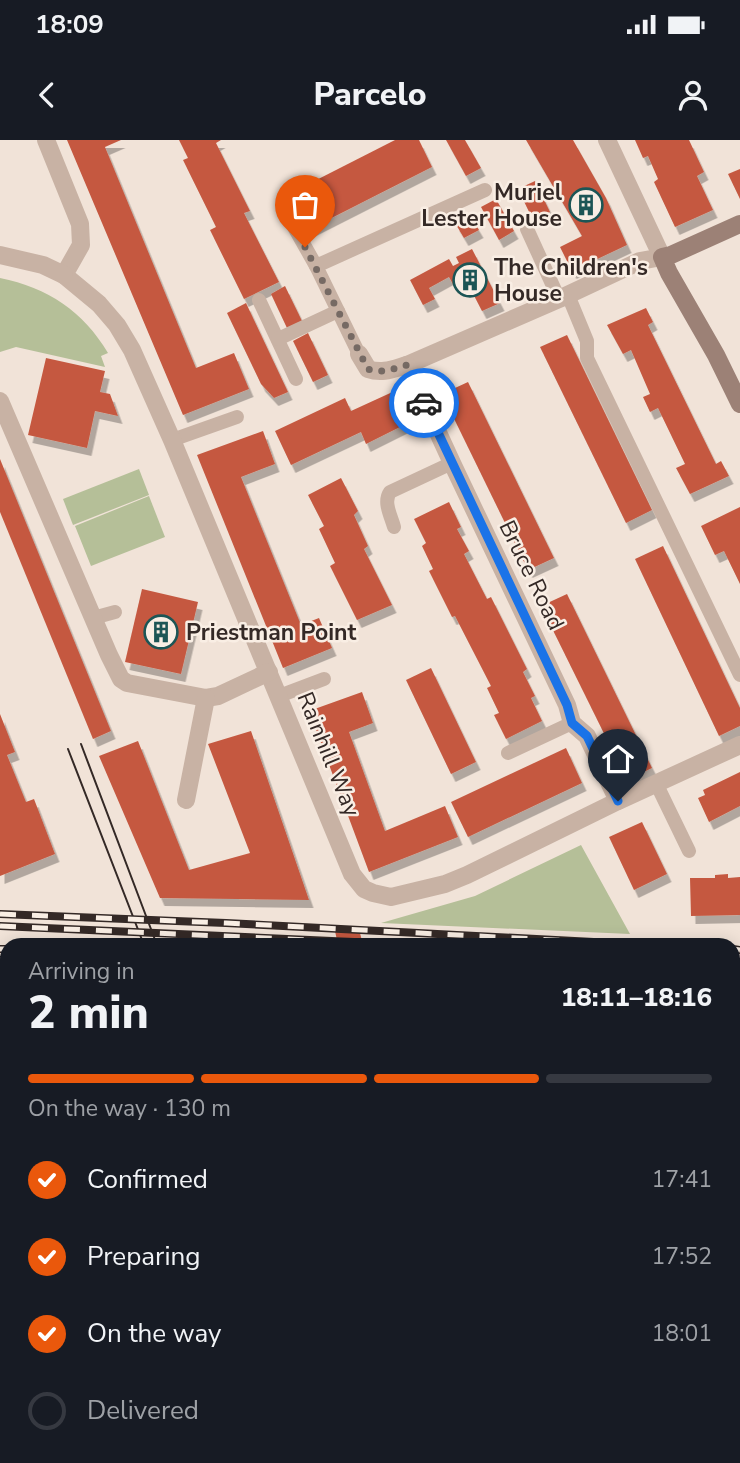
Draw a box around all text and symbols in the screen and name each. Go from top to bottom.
text: 18:09 [35,7,104,42]
text: Parcelo [313,73,427,116]
icon: back [28,76,66,114]
icon: person [674,76,712,114]
pin [275,175,335,247]
place label: Muriel Lester House [421,177,563,234]
icon: bag [286,186,324,224]
building icon: Muriel Lester House [567,186,605,224]
place label: The Children's House [494,252,648,309]
building icon: The Children's House [451,261,489,299]
courier [389,368,459,438]
icon: car [405,384,443,422]
street label: Bruce Road [492,515,572,635]
building icon: Priestman Point [142,613,180,651]
place label: Priestman Point [186,617,356,648]
street label: Rainhill Way [289,687,368,821]
pin [588,729,648,801]
icon: home [599,740,637,778]
text: Arriving in [28,956,135,987]
text: 18:11–18:16 [561,980,712,1015]
text: 2 min [28,981,149,1044]
text: On the way · 130 m [28,1093,231,1124]
icon: check [28,1161,66,1199]
text: Confirmed [87,1162,208,1197]
text: 17:41 [652,1164,712,1195]
icon: check [28,1238,66,1276]
text: Preparing [87,1239,200,1274]
text: 17:52 [652,1241,712,1272]
icon: check [28,1315,66,1353]
text: On the way [87,1316,221,1351]
text: 18:01 [652,1318,712,1349]
text: Delivered [87,1393,199,1428]

